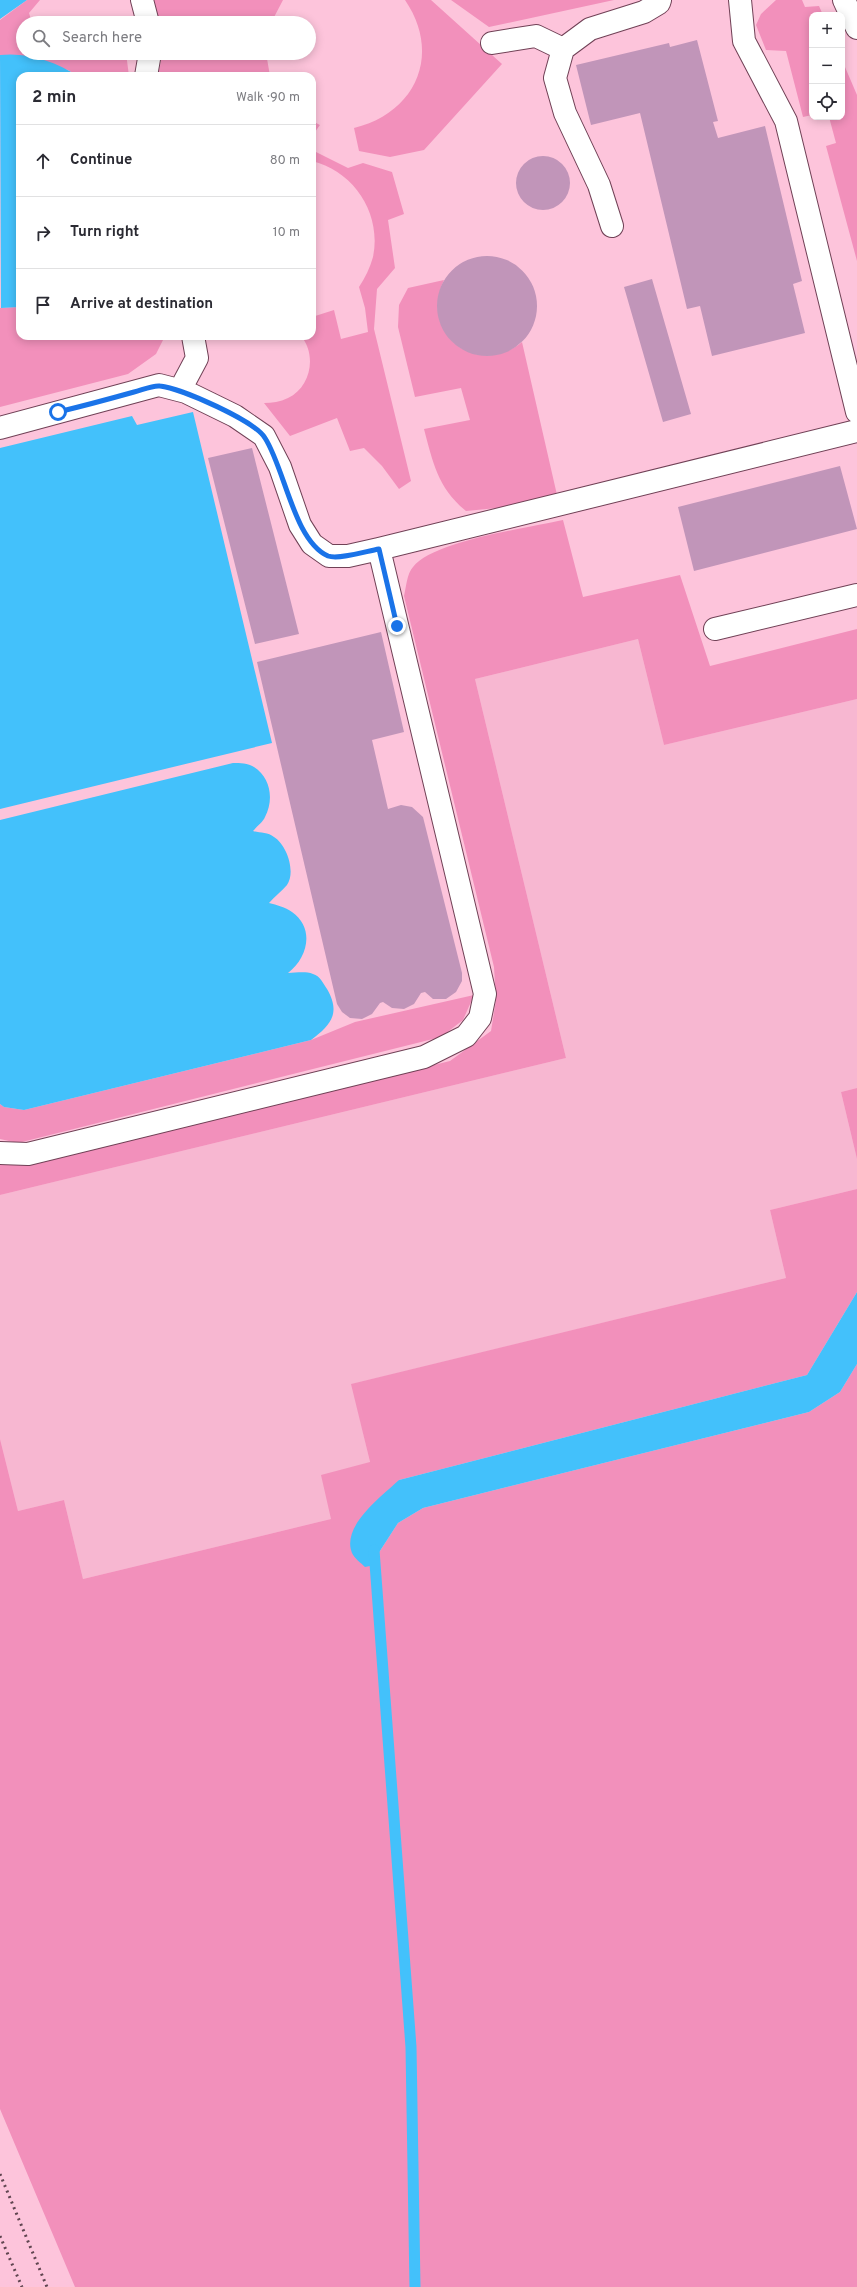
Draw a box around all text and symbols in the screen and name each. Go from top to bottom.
map controls [809,12,845,120]
button: + [809,12,845,48]
search box [16,16,316,60]
icon: search [30,27,52,49]
text: Search here [62,29,142,48]
button: − [809,48,845,84]
button: locate [809,84,845,120]
text: 2 min [32,87,76,109]
text: Walk · 90 m [236,90,300,106]
icon: ahead [32,150,54,172]
text: Continue [70,151,132,170]
text: 80 m [270,153,300,169]
icon: right [32,222,54,244]
text: Turn right [70,223,139,242]
text: 10 m [273,225,300,241]
icon: arrive [32,294,54,316]
text: Arrive at destination [70,295,213,314]
route start [49,403,67,421]
route end [388,617,406,635]

